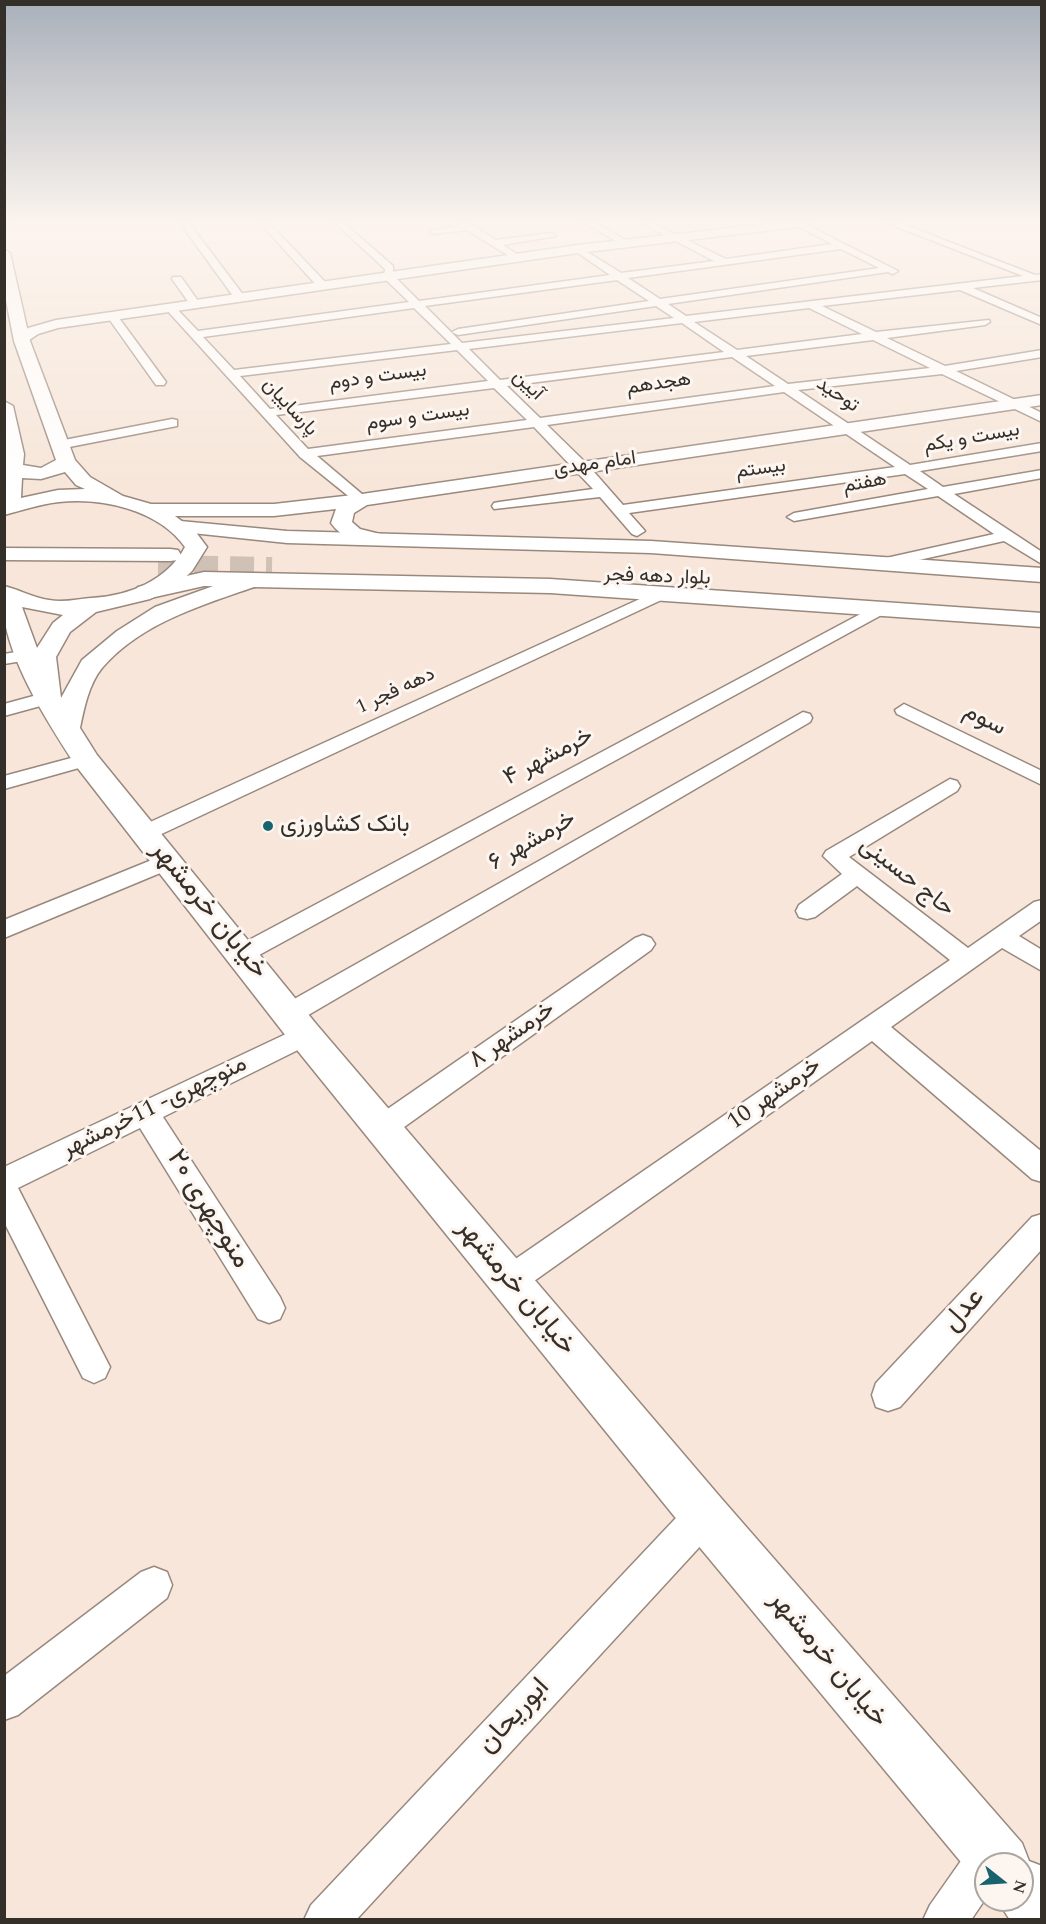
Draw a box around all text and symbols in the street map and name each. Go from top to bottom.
street label: بیست و دوم [328,359,428,397]
street label: آیین [506,366,548,406]
street label: هجدهم [625,369,693,401]
street label: توحید [811,373,863,419]
street label: پارساییان [256,374,322,442]
street label: بیست و سوم [365,399,471,437]
street label: بیست و یکم [922,419,1022,459]
street label: امام مهدی [552,447,638,483]
street label: بیستم [735,455,787,485]
street label: هفتم [841,468,889,500]
street label: بلوار دهه فجر [603,564,711,592]
street label: دهه فجر 1 [353,663,439,721]
street label: سوم [958,698,1010,744]
street label: خرمشهر ۴ [499,722,599,794]
street label: خرمشهر ۶ [484,806,582,878]
place label: بانک کشاورزی [280,812,410,840]
marker: بانک کشاورزی [261,819,275,833]
street label: حاج حسینی [853,832,959,924]
street label: خیابان خرمشهر [142,835,274,987]
street label: خرمشهر ۸ [465,996,561,1076]
street label: منوچهری- 11خرمشهر [58,1051,252,1165]
street label: خرمشهر 10 [723,1052,827,1138]
street label: منوچهری ۲۰ [157,1144,257,1276]
street label: خیابان خرمشهر [448,1213,582,1363]
street label: عدل [937,1282,993,1340]
street label: خیابان خرمشهر [760,1585,894,1735]
street label: ابوریحان [472,1672,558,1762]
north arrow [974,1852,1034,1912]
text: N [1006,1877,1033,1896]

